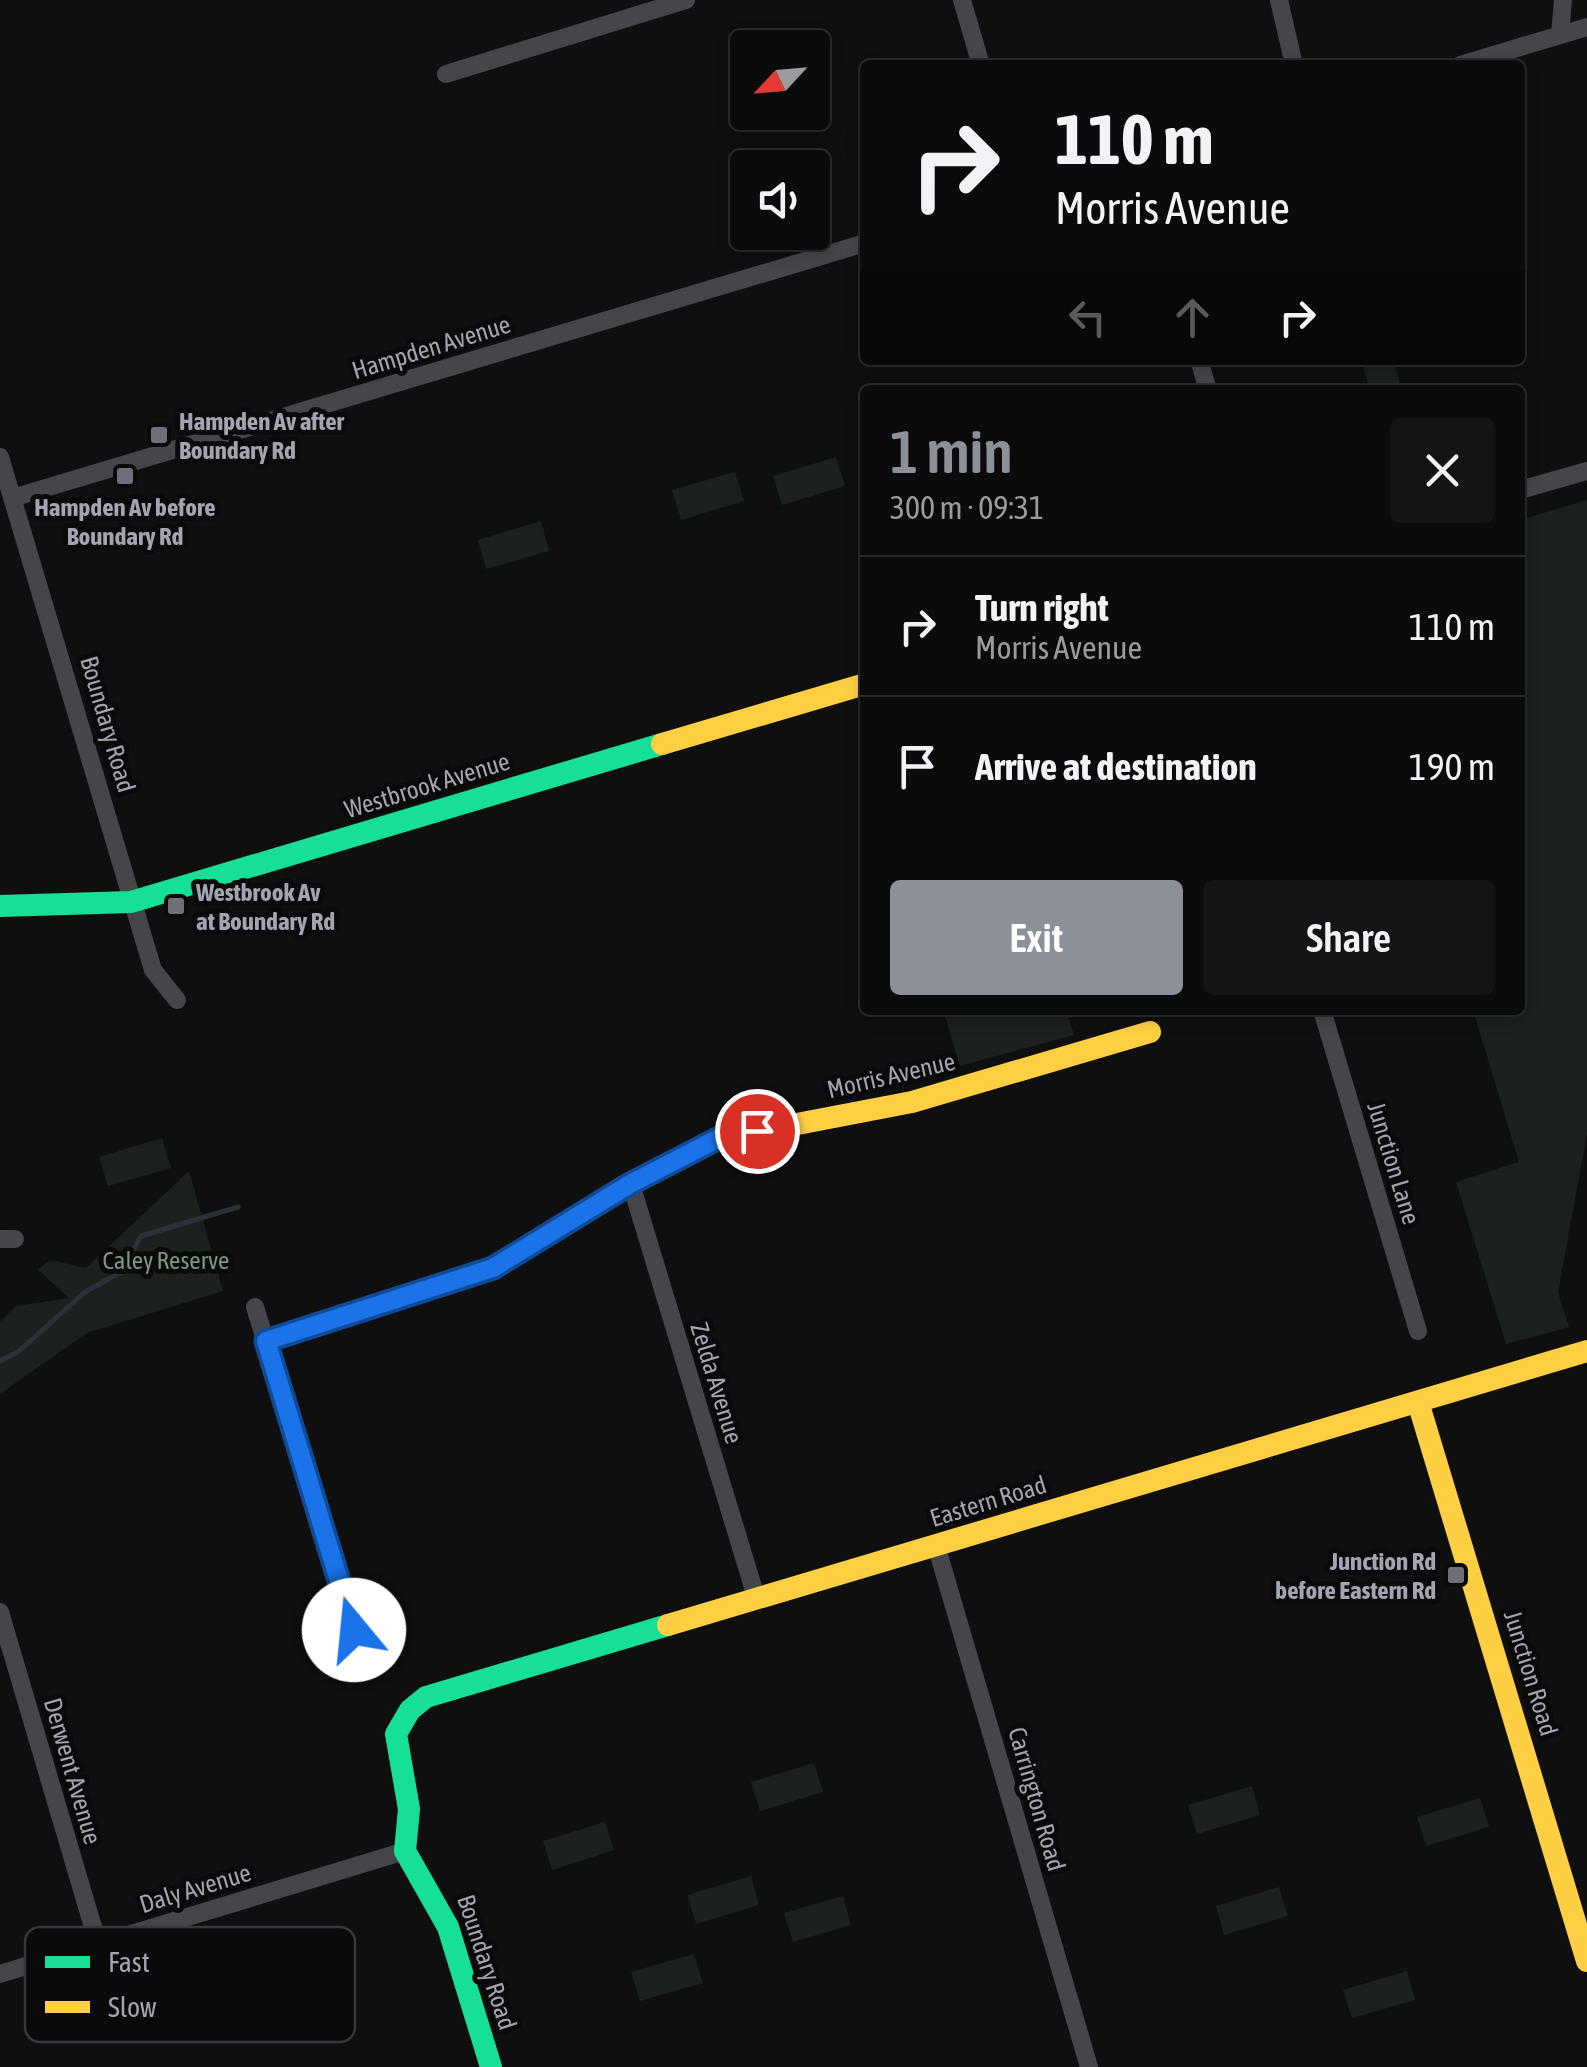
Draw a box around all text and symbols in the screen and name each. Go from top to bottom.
north arrow [730,30,830,130]
map controls [730,30,830,250]
text: 110 m [1055,99,1214,179]
icon: right [890,100,1020,230]
button: sound [730,150,830,250]
text: Morris Avenue [1055,182,1290,234]
icon: left [1060,290,1115,345]
icon: ahead [1165,290,1220,345]
icon: right [1270,290,1325,345]
street label: Hampden Avenue [349,310,513,384]
place label: Hampden Av after Boundary Rd [179,407,345,464]
text: 1 min [890,417,1013,486]
button: close [1390,418,1495,523]
marker: Hampden Av after Boundary Rd [148,424,170,446]
marker: Hampden Av before Boundary Rd [114,465,136,487]
text: 300 m · 09:31 [890,489,1044,526]
place label: Hampden Av before Boundary Rd [34,493,216,550]
text: Turn right [975,586,1109,629]
icon: right [890,599,945,654]
text: 110 m [1409,605,1495,648]
text: Morris Avenue [975,629,1142,666]
street label: Boundary Road [75,653,141,795]
icon: arrive [890,739,945,794]
text: Arrive at destination [975,745,1257,788]
text: 190 m [1409,745,1495,788]
street label: Westbrook Avenue [341,747,513,823]
place label: Westbrook Av at Boundary Rd [195,878,335,935]
button: Exit [890,880,1183,995]
button: Share [1203,880,1495,995]
marker: Westbrook Av at Boundary Rd [165,895,187,917]
street label: Morris Avenue [824,1047,958,1103]
pin [715,1089,800,1174]
street label: Junction Lane [1362,1098,1426,1228]
icon: arrive [730,1104,785,1159]
park label: Caley Reserve [103,1246,229,1274]
street label: Zelda Avenue [685,1319,749,1447]
street label: Eastern Road [926,1470,1050,1532]
place label: Junction Rd before Eastern Rd [1275,1547,1436,1604]
marker: Junction Rd before Eastern Rd [1445,1564,1467,1586]
position arrow [302,1578,406,1682]
street label: Junction Road [1499,1607,1563,1739]
street label: Derwent Avenue [39,1695,107,1847]
street label: Carrington Road [1003,1724,1071,1874]
street label: Daly Avenue [136,1858,254,1918]
street label: Boundary Road [452,1891,522,2033]
legend [25,1927,355,2042]
text: Fast [108,1946,150,1978]
text: Slow [108,1991,157,2023]

